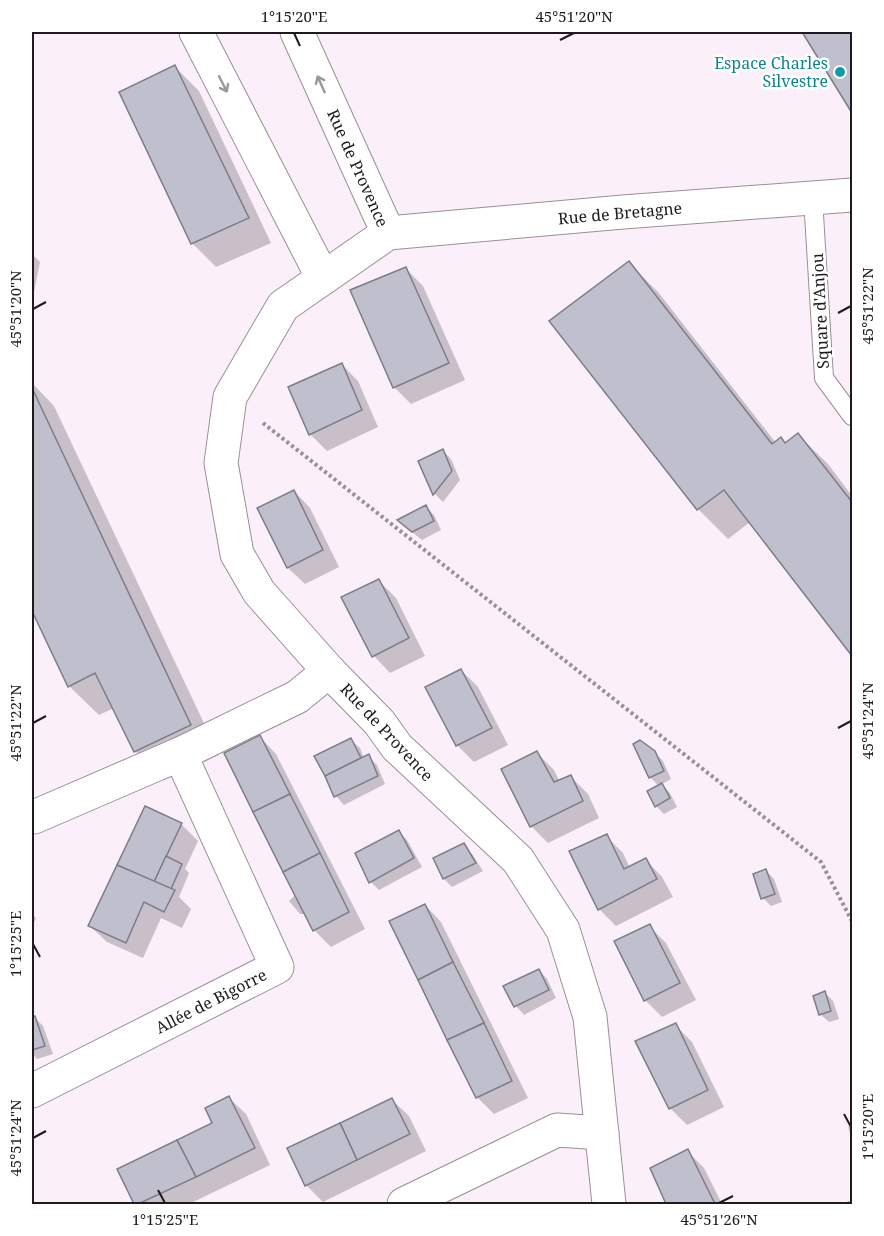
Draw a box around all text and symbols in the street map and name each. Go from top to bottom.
text: 1°15'20"E [261,6,327,26]
text: 45°51'20"N [535,6,613,26]
place label: Espace Charles Silvestre [714,52,828,92]
marker: Espace Charles Silvestre [833,65,847,79]
one-way arrow [218,74,229,92]
one-way arrow [315,76,326,94]
street label: Rue de Provence [322,106,394,230]
street label: Rue de Bretagne [557,197,683,229]
street label: Square d'Anjou [806,253,834,369]
text: 45°51'22"N [857,267,877,345]
text: 45°51'20"N [5,270,25,348]
street label: Rue de Provence [336,678,438,786]
text: 45°51'24"N [857,682,877,760]
text: 45°51'22"N [5,684,25,762]
text: 1°15'25"E [5,911,25,977]
street label: Allée de Bigorre [152,963,270,1039]
text: 1°15'20"E [857,1094,877,1160]
text: 45°51'24"N [5,1099,25,1177]
text: 1°15'25"E [132,1209,198,1229]
text: 45°51'26"N [680,1209,758,1229]

